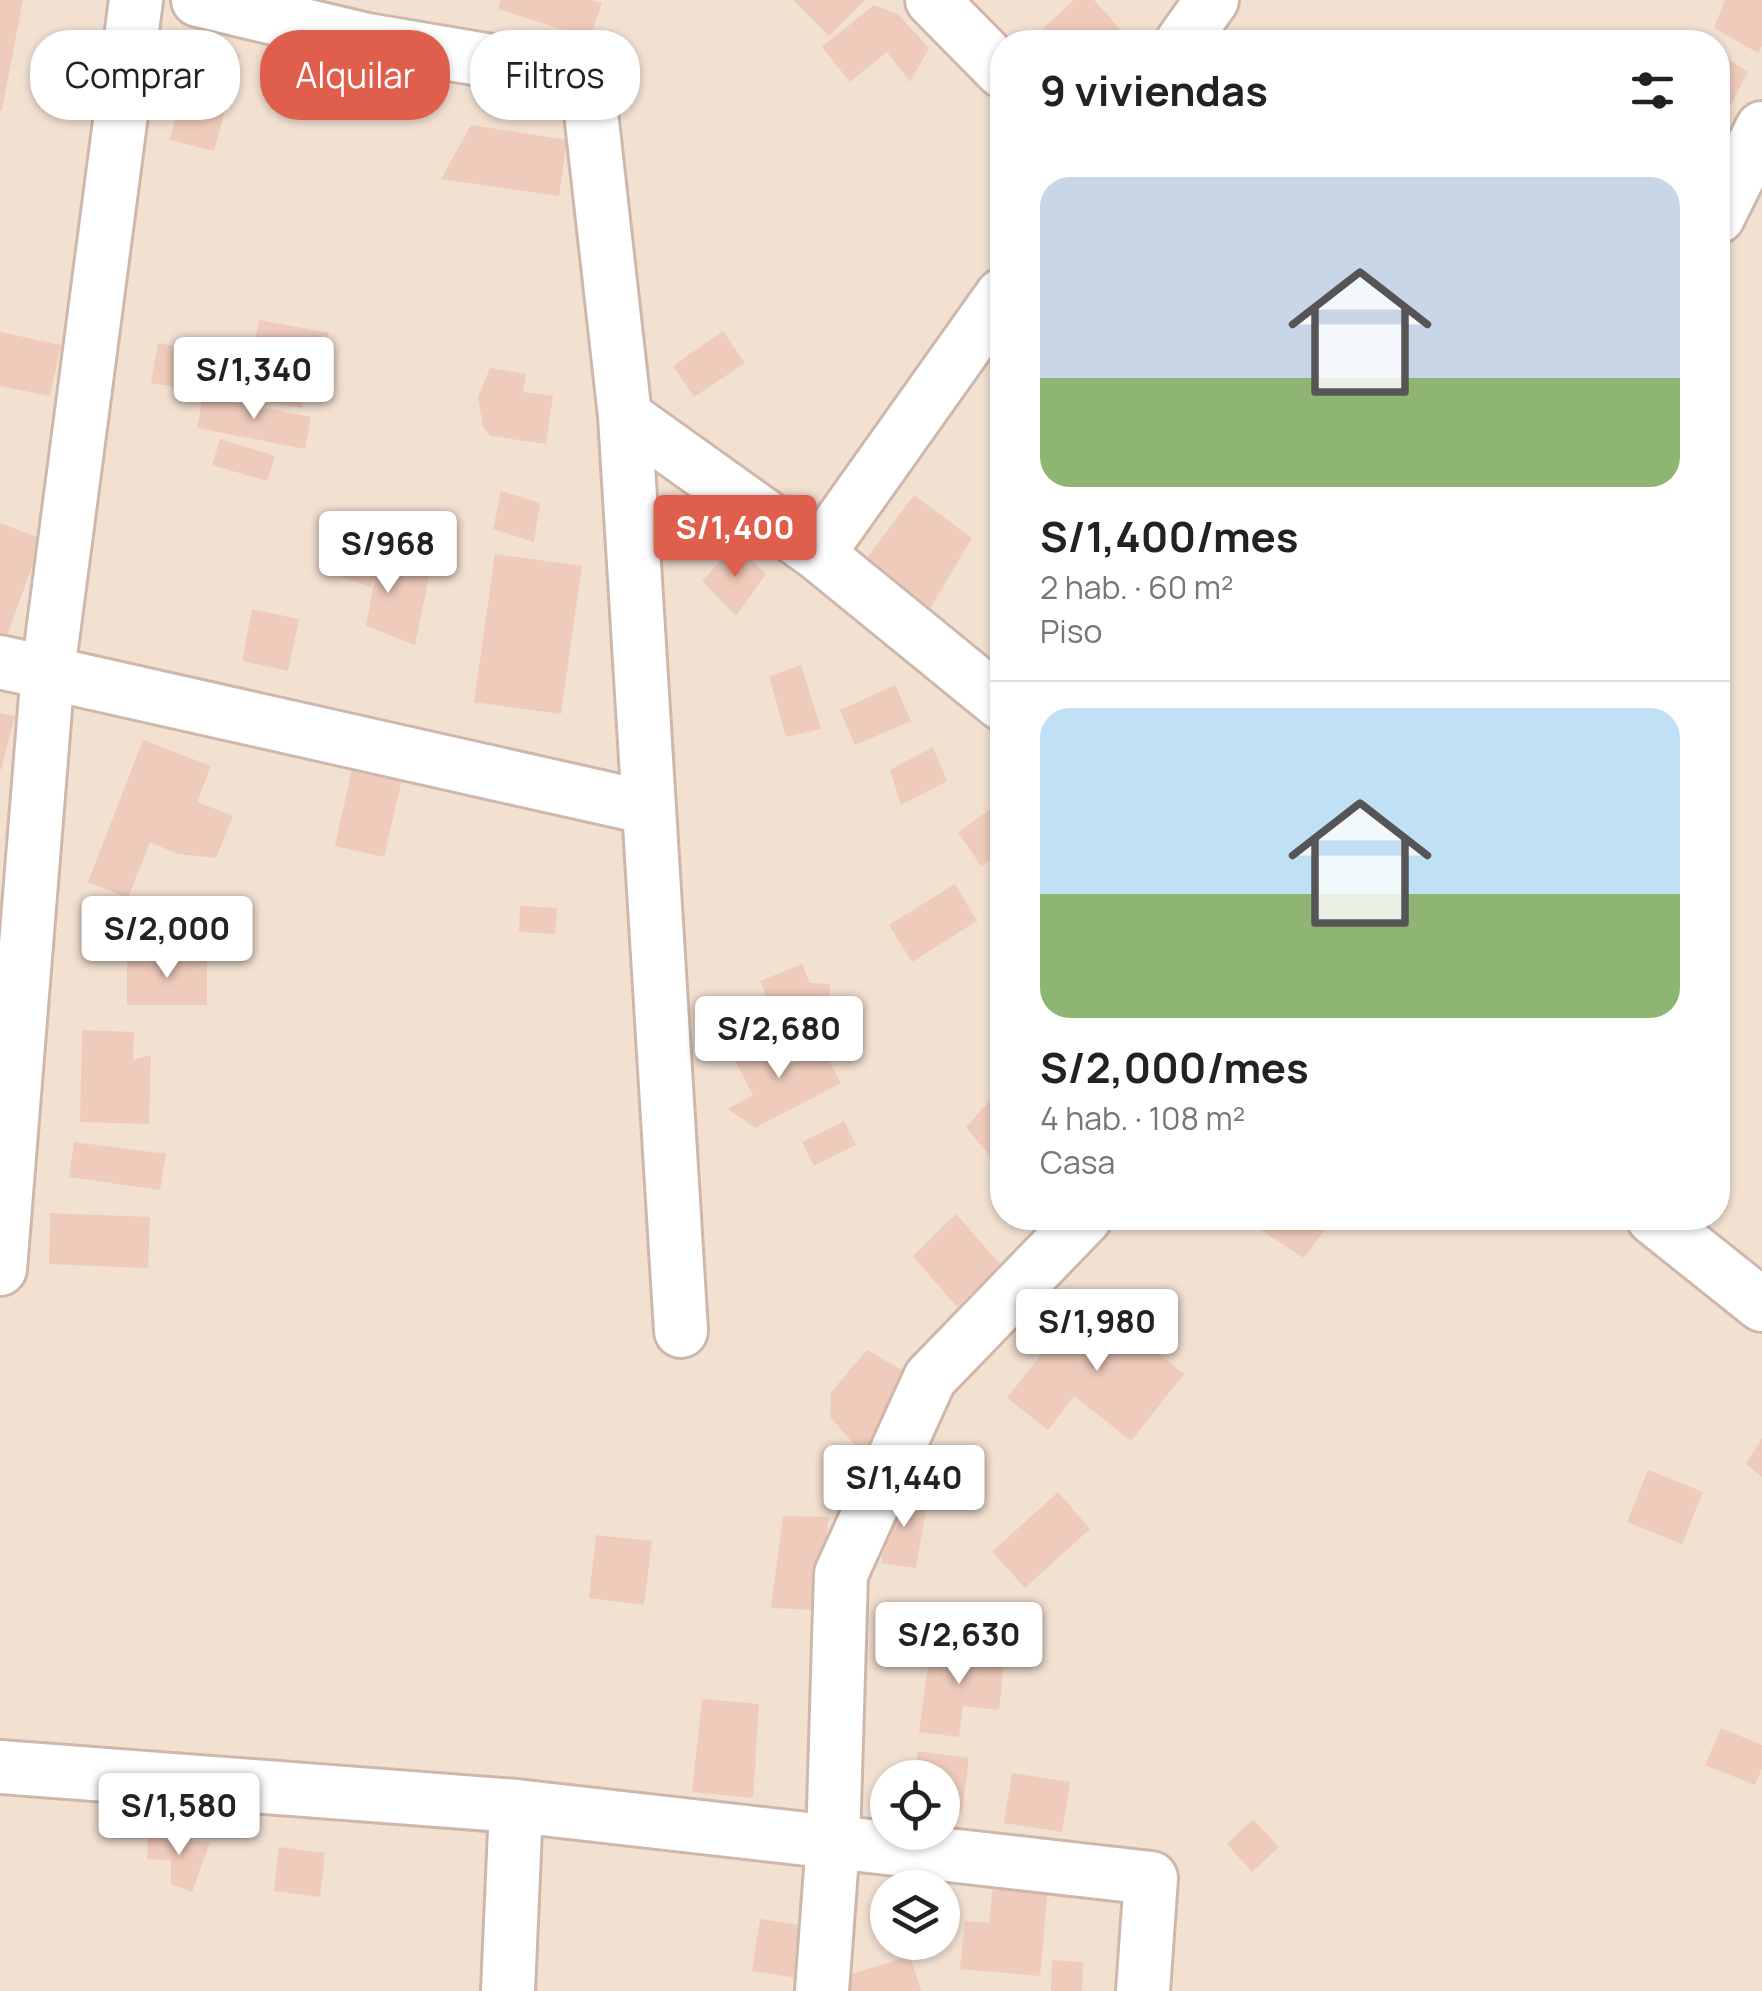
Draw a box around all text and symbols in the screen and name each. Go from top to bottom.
chip: Comprar [30,30,240,120]
chip: Alquilar [260,30,450,120]
chip: Filtros [470,30,640,120]
text: 9 viviendas [1040,61,1268,119]
icon: filters [1625,63,1680,118]
icon: home [1270,242,1450,422]
pin: S/1,340 [162,337,346,422]
text: S/1,340 [196,347,312,391]
pin: S/1,400 [643,495,827,580]
text: S/1,400 [676,505,794,549]
text: S/1,400/mes [1040,507,1298,565]
pin: S/968 [318,511,458,596]
text: S/968 [341,521,435,565]
text: 2 hab. · 60 m² [1040,565,1234,609]
text: Piso [1040,609,1103,653]
icon: home [1270,773,1450,953]
pin: S/2,000 [75,896,259,981]
text: S/2,000 [104,906,230,950]
pin: S/2,680 [687,996,871,1081]
text: S/2,680 [717,1006,841,1050]
text: S/2,000/mes [1040,1038,1309,1096]
text: 4 hab. · 108 m² [1040,1096,1245,1140]
text: Casa [1040,1140,1115,1184]
pin: S/1,980 [1005,1289,1189,1374]
text: S/1,980 [1038,1299,1156,1343]
pin: S/1,440 [812,1445,996,1530]
text: S/1,440 [846,1455,962,1499]
pin: S/2,630 [867,1602,1051,1687]
text: S/2,630 [897,1612,1021,1656]
map controls [870,1760,960,1960]
button: locate [870,1760,960,1850]
pin: S/1,580 [87,1773,271,1858]
text: S/1,580 [121,1783,237,1827]
button: layers [870,1870,960,1960]

